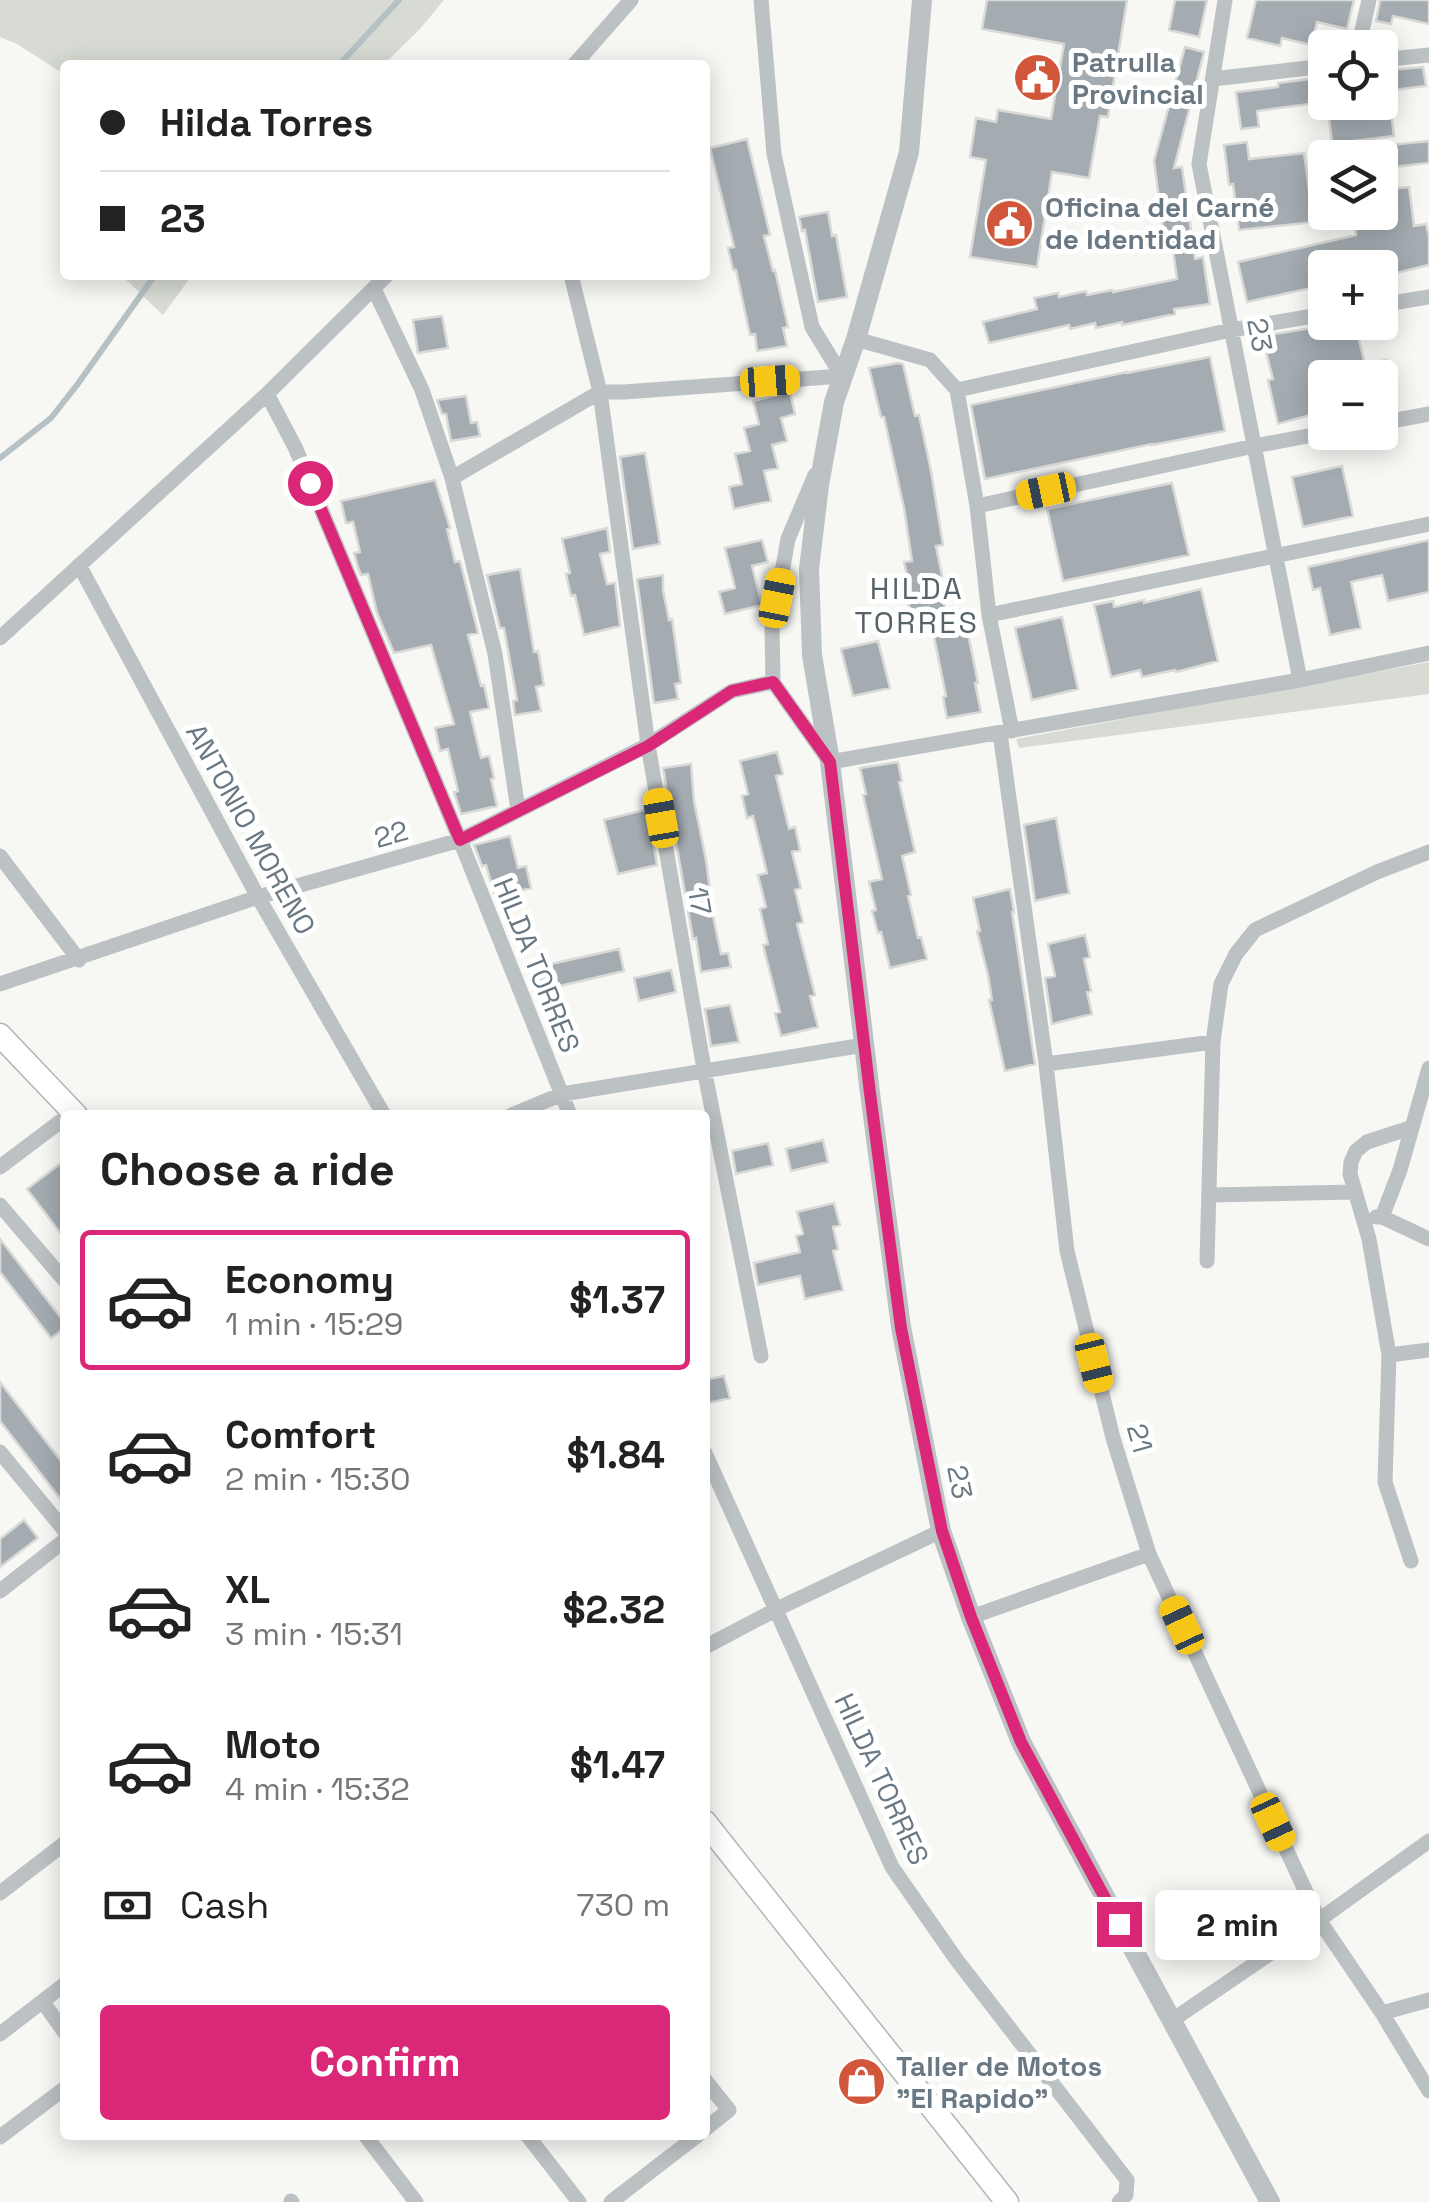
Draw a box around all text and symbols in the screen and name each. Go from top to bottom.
map controls [1308,30,1398,450]
button: locate [1308,30,1398,120]
place label: Patrulla Provincial [1072,44,1204,112]
public building icon: Patrulla Provincial [1011,52,1063,104]
text: Hilda Torres [160,99,373,147]
button: layers [1308,140,1398,230]
place label: Oficina del Carné de Identidad [1045,189,1275,257]
text: 23 [160,195,206,243]
public building icon: Oficina del Carné de Identidad [984,197,1036,249]
button: + [1308,250,1398,340]
street label: 23 [1239,315,1281,355]
button: − [1308,360,1398,450]
car [739,364,801,398]
route start [288,461,333,506]
car [1014,470,1078,512]
car [757,566,797,630]
district label: HILDA TORRES [855,569,979,642]
street label: ANTONIO MORENO [178,717,324,941]
car [641,786,681,850]
street label: 22 [370,812,412,856]
street label: HILDA TORRES [486,872,588,1058]
street label: 17 [680,884,720,918]
text: Choose a ride [100,1141,395,1198]
icon: car [105,1255,195,1345]
text: Economy [225,1256,394,1304]
text: $1.37 [569,1276,665,1324]
text: 1 min · 15:29 [225,1304,403,1344]
car [1072,1330,1116,1396]
icon: car [105,1410,195,1500]
text: Comfort [225,1411,376,1459]
street label: 21 [1119,1419,1161,1457]
text: $1.84 [567,1431,665,1479]
text: 2 min · 15:30 [225,1459,410,1499]
street label: 23 [939,1462,981,1502]
icon: car [105,1565,195,1655]
text: XL [225,1566,270,1614]
text: $2.32 [562,1586,665,1634]
car [1156,1591,1208,1659]
text: 3 min · 15:31 [225,1614,403,1654]
street label: HILDA TORRES [827,1688,937,1870]
icon: car [105,1720,195,1810]
text: Moto [225,1721,321,1769]
text: $1.47 [570,1741,665,1789]
text: 4 min · 15:32 [225,1769,410,1809]
car [1247,1788,1299,1856]
icon: cash [100,1878,155,1933]
text: Cash [180,1881,269,1929]
text: 730 m [576,1885,670,1925]
callout: 2 min [1154,1889,1319,1959]
route end [1097,1902,1142,1947]
text: 2 min [1196,1905,1279,1945]
button: Confirm [100,2005,670,2120]
place label: Taller de Motos "El Rapido" [896,2048,1102,2116]
shop icon: Taller de Motos "El Rapido" [835,2056,887,2108]

